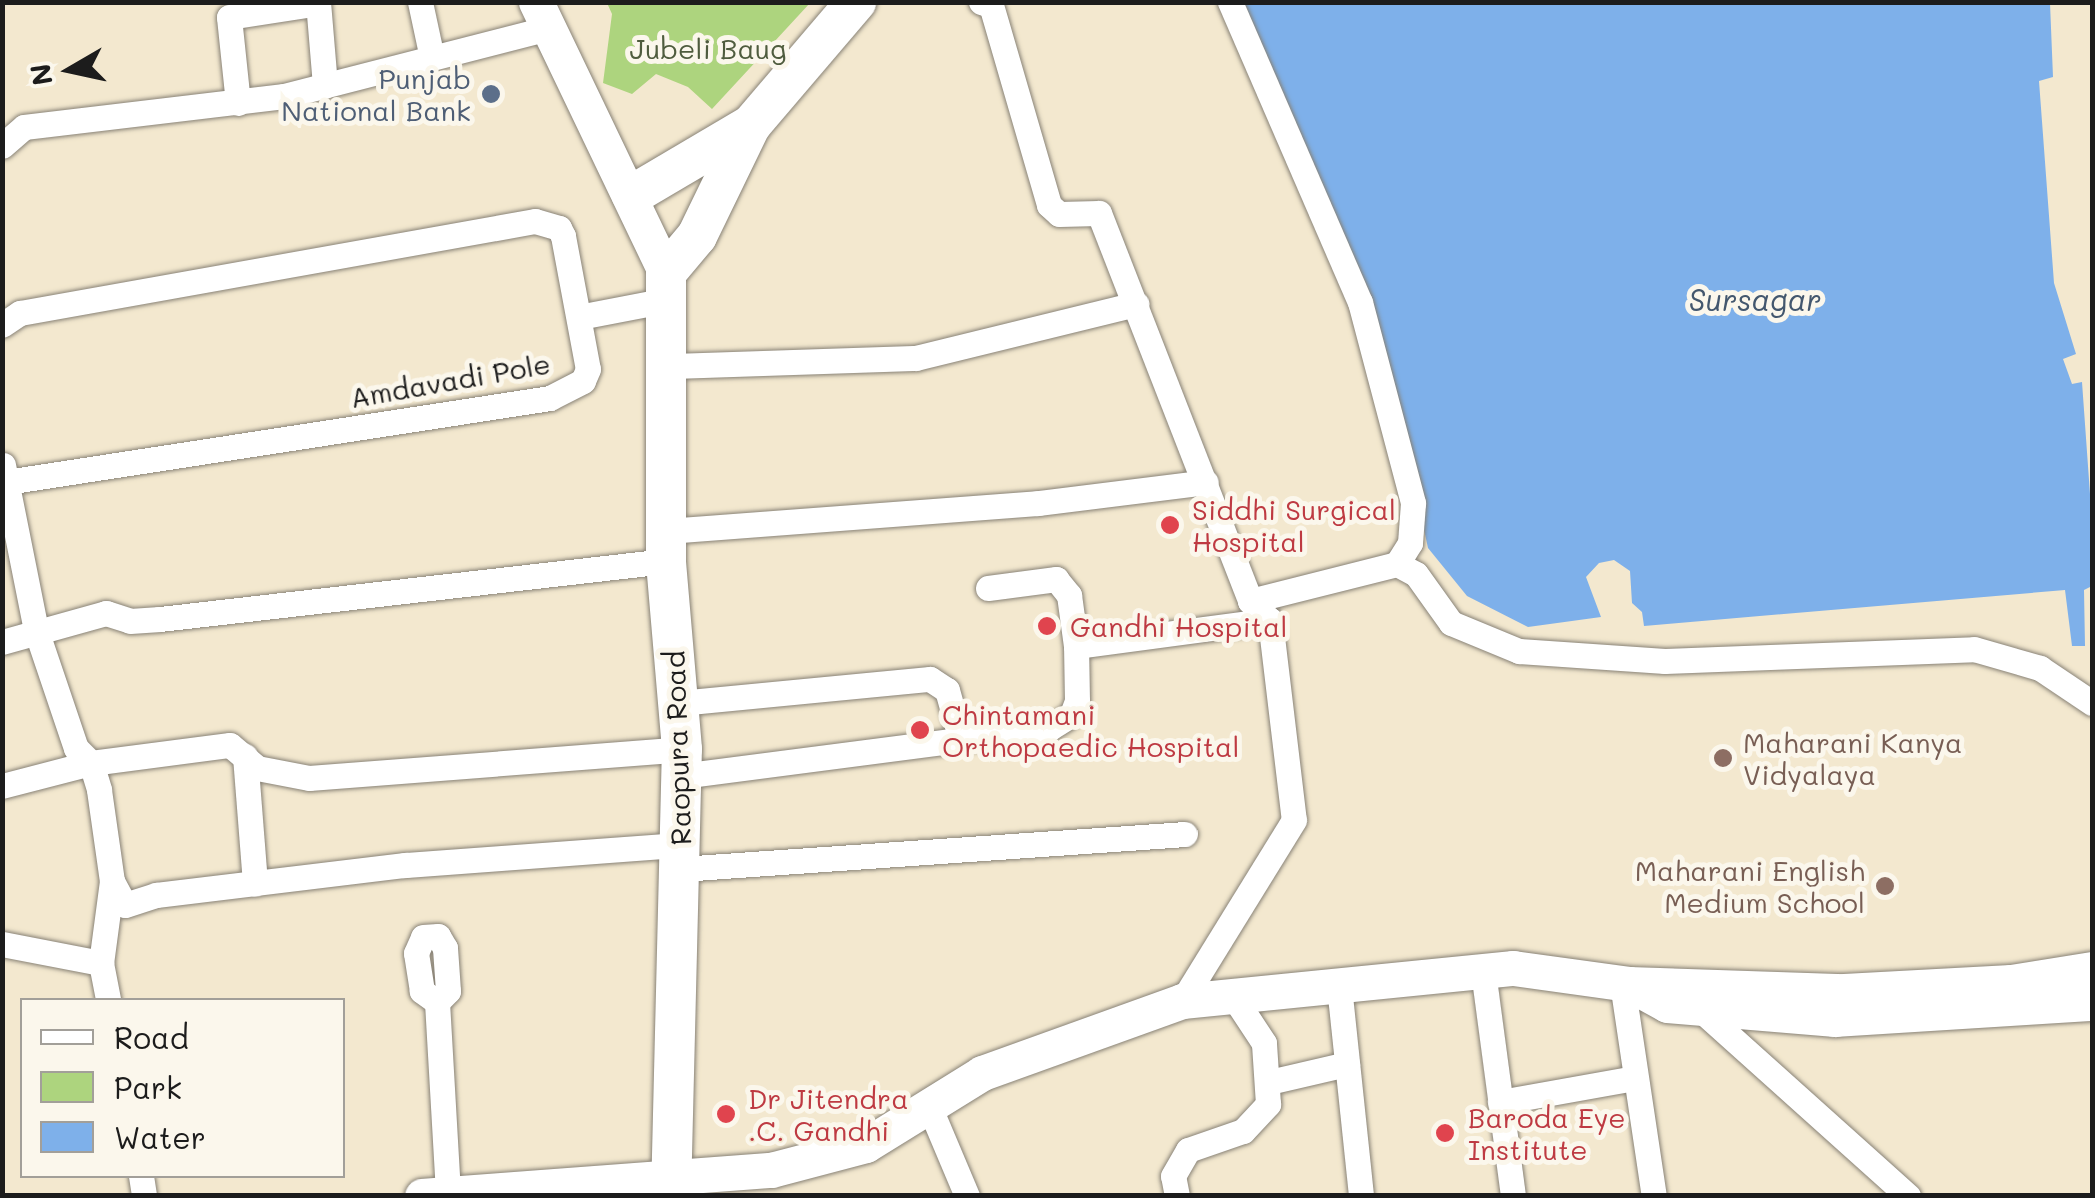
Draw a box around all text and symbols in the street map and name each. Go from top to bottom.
north arrow [20,20,120,120]
park label: Jubeli Baug [630,31,786,65]
text: N [21,61,60,88]
place label: Punjab National Bank [281,61,471,127]
marker: Punjab National Bank [480,83,502,105]
water label: Sursagar [1689,281,1821,317]
street label: Amdavadi Pole [347,346,553,414]
place label: Siddhi Surgical Hospital [1192,492,1396,558]
marker: Siddhi Surgical Hospital [1157,512,1183,538]
place label: Gandhi Hospital [1070,609,1288,643]
marker: Gandhi Hospital [1034,613,1060,639]
street label: Raopura Road [657,650,697,846]
place label: Chintamani Orthopaedic Hospital [942,697,1240,763]
marker: Chintamani Orthopaedic Hospital [907,717,933,743]
place label: Maharani Kanya Vidyalaya [1743,725,1963,791]
marker: Maharani Kanya Vidyalaya [1712,747,1734,769]
place label: Maharani English Medium School [1635,853,1865,919]
marker: Maharani English Medium School [1874,875,1896,897]
legend [20,998,345,1178]
text: Road [114,1017,189,1057]
text: Park [114,1067,182,1107]
place label: Dr Jitendra .C. Gandhi [748,1081,909,1147]
place label: Baroda Eye Institute [1468,1100,1626,1166]
marker: Dr Jitendra .C. Gandhi [713,1101,739,1127]
text: Water [114,1117,206,1157]
marker: Baroda Eye Institute [1432,1120,1458,1146]

